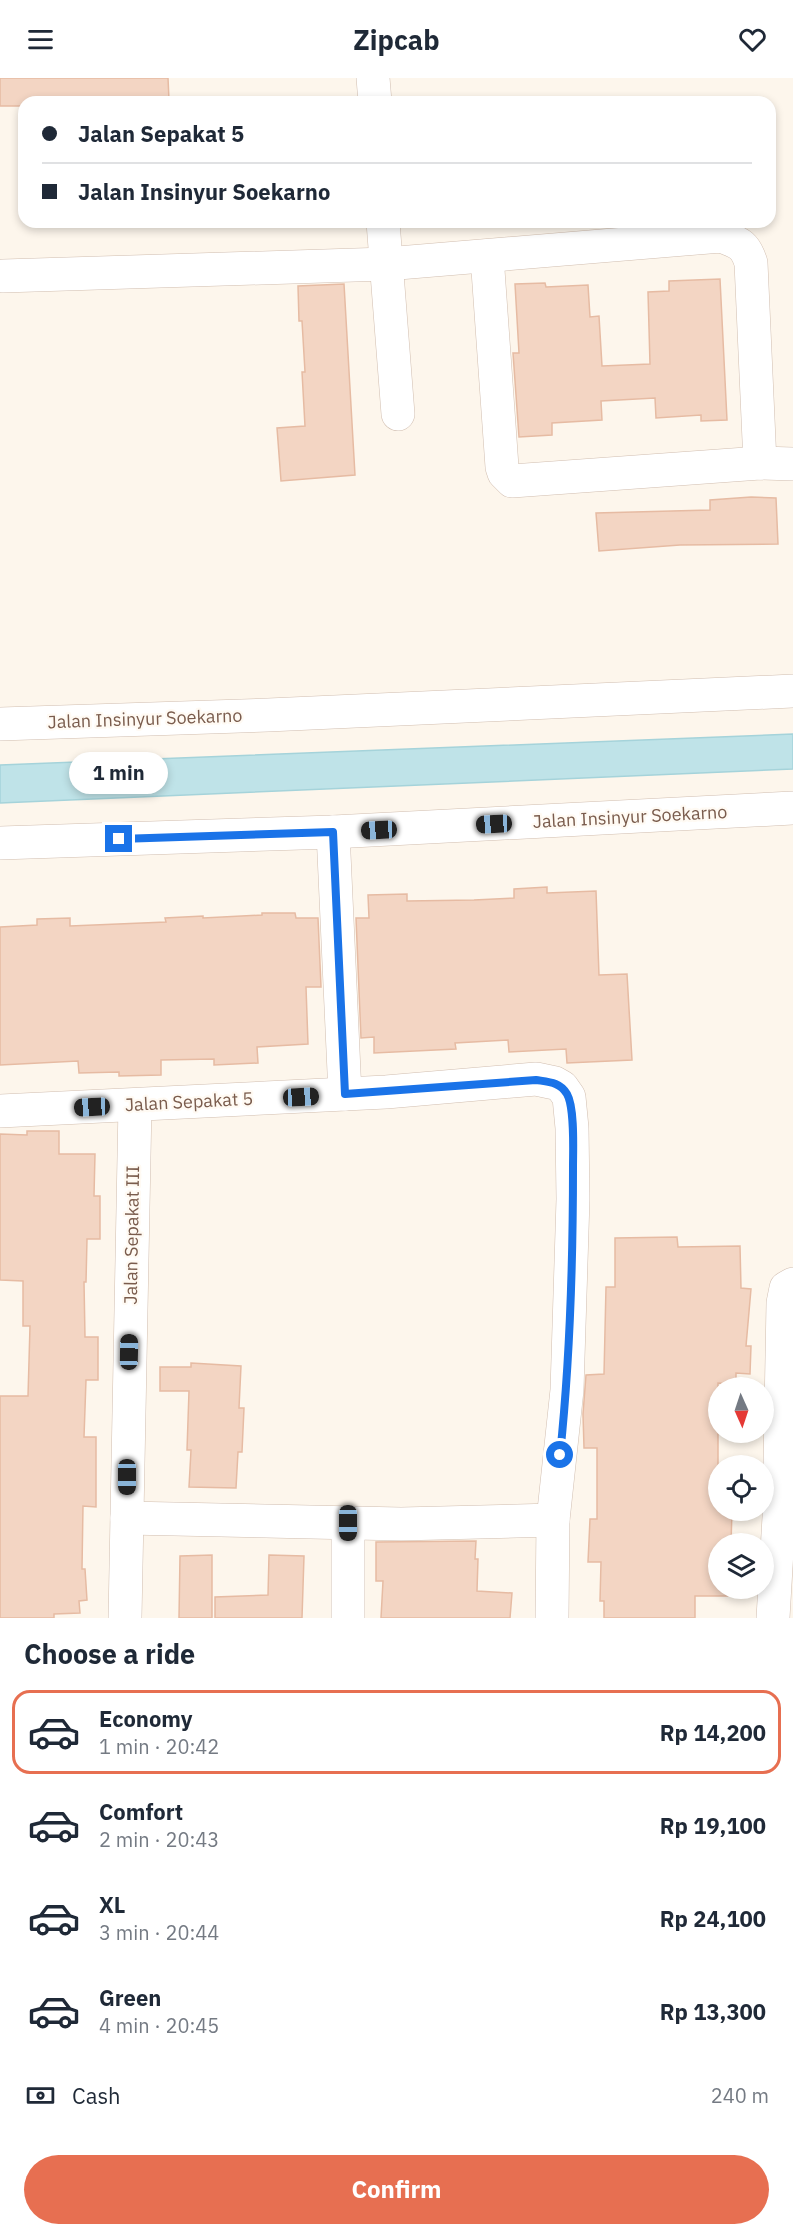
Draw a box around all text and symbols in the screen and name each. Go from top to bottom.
text: Zipcab [353,22,440,57]
icon: menu [24,23,57,56]
icon: heart [736,23,769,56]
text: Jalan Sepakat 5 [78,119,244,148]
text: Jalan Insinyur Soekarno [78,177,330,206]
street label: Jalan Insinyur Soekarno [47,704,243,733]
callout: 1 min [70,752,168,794]
text: 1 min [92,759,145,786]
street label: Jalan Insinyur Soekarno [532,800,728,833]
car [476,814,512,834]
car [361,820,397,840]
route end [105,825,132,852]
street label: Jalan Sepakat 5 [124,1087,254,1116]
car [283,1087,319,1107]
car [74,1097,110,1117]
street label: Jalan Sepakat III [119,1165,144,1305]
car [120,1334,138,1370]
north arrow [708,1377,774,1443]
map controls [708,1377,774,1599]
route start [546,1441,573,1468]
button: locate [708,1455,774,1521]
car [118,1459,136,1495]
car [339,1505,357,1541]
button: layers [708,1533,774,1599]
text: Choose a ride [24,1636,195,1671]
text: Economy [99,1704,193,1733]
icon: car [27,1705,81,1759]
text: Rp 14,200 [660,1718,766,1747]
text: 1 min · 20:42 [99,1733,219,1760]
text: Comfort [99,1797,183,1826]
icon: car [27,1798,81,1852]
text: Rp 19,100 [660,1811,766,1840]
text: 2 min · 20:43 [99,1826,219,1853]
text: XL [99,1890,125,1919]
icon: car [27,1891,81,1945]
text: Rp 24,100 [660,1904,766,1933]
text: 3 min · 20:44 [99,1919,219,1946]
text: Green [99,1983,161,2012]
icon: car [27,1984,81,2038]
text: Rp 13,300 [660,1997,766,2026]
text: 4 min · 20:45 [99,2012,219,2039]
icon: cash [24,2079,57,2112]
text: Cash [72,2081,121,2110]
text: 240 m [711,2082,769,2109]
button: Confirm [24,2155,769,2224]

